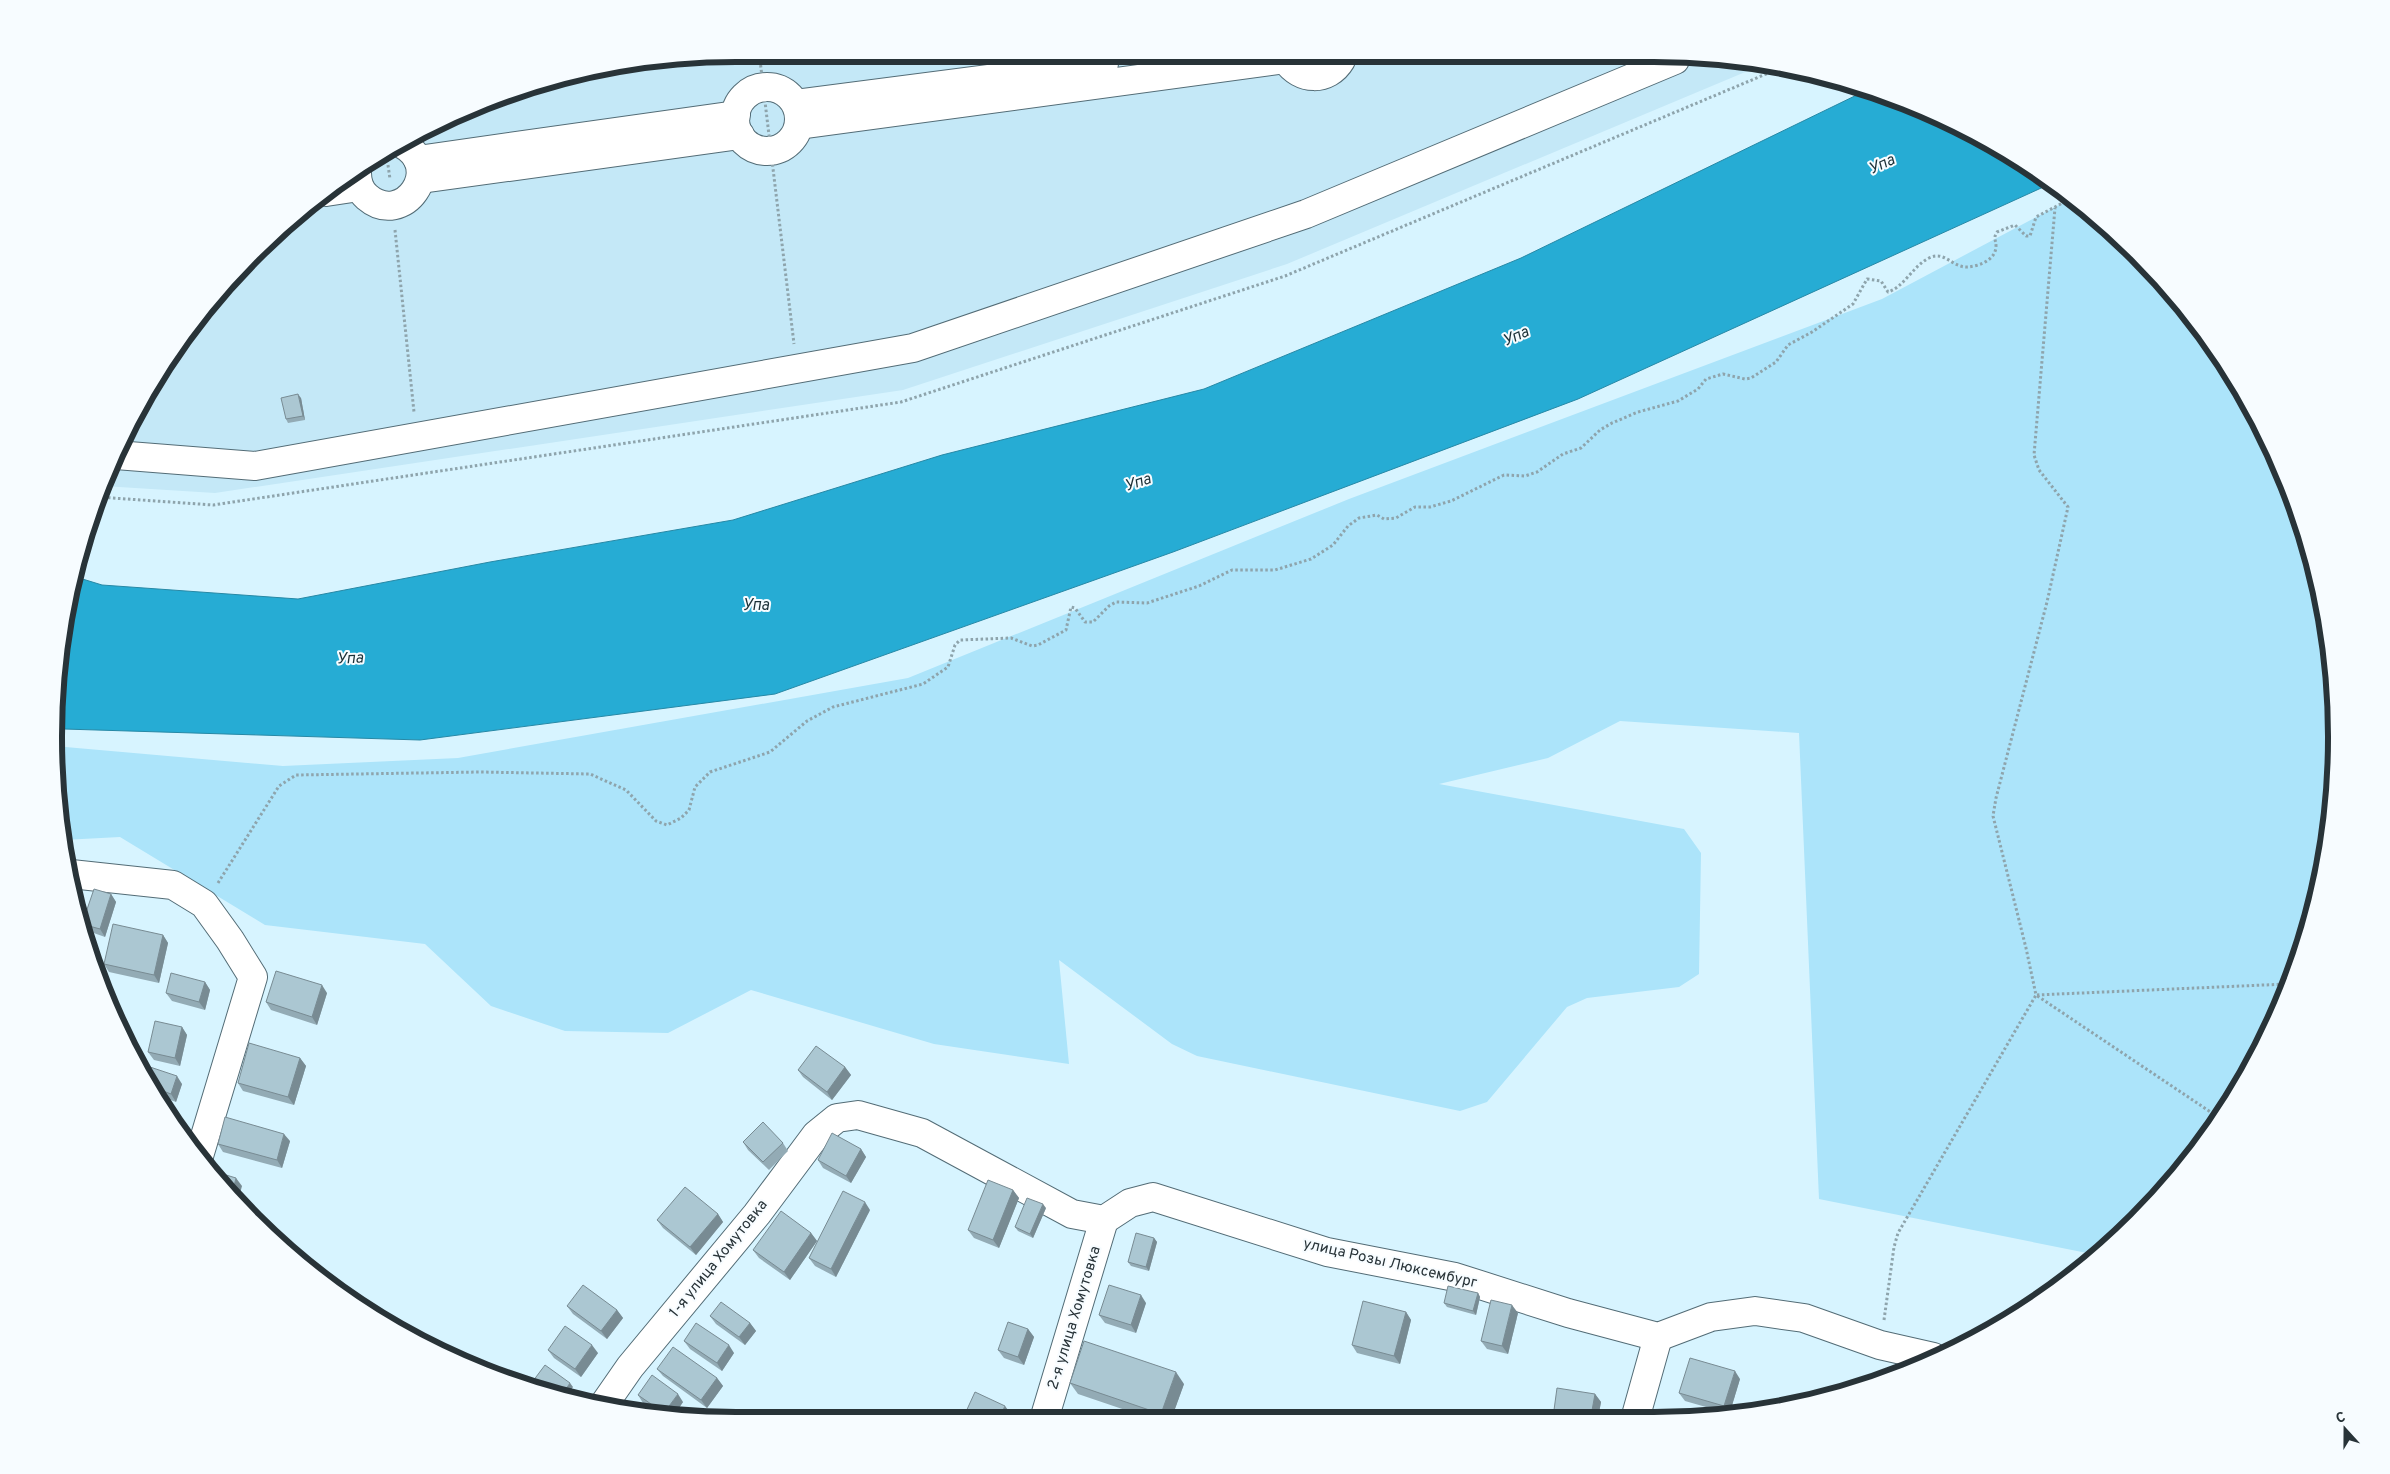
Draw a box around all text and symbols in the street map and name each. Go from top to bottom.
water label: Упа [1866,150,1899,180]
water label: Упа [1500,322,1533,352]
water label: Упа [1122,469,1155,497]
water label: Упа [743,596,770,616]
water label: Упа [336,649,364,669]
street label: 1-я улица Хомутовка [666,1196,772,1322]
street label: улица Розы Люксембург [1301,1235,1479,1293]
street label: 2-я улица Хомутовка [1044,1244,1106,1392]
north arrow [2320,1404,2370,1454]
text: С [2334,1409,2348,1428]

